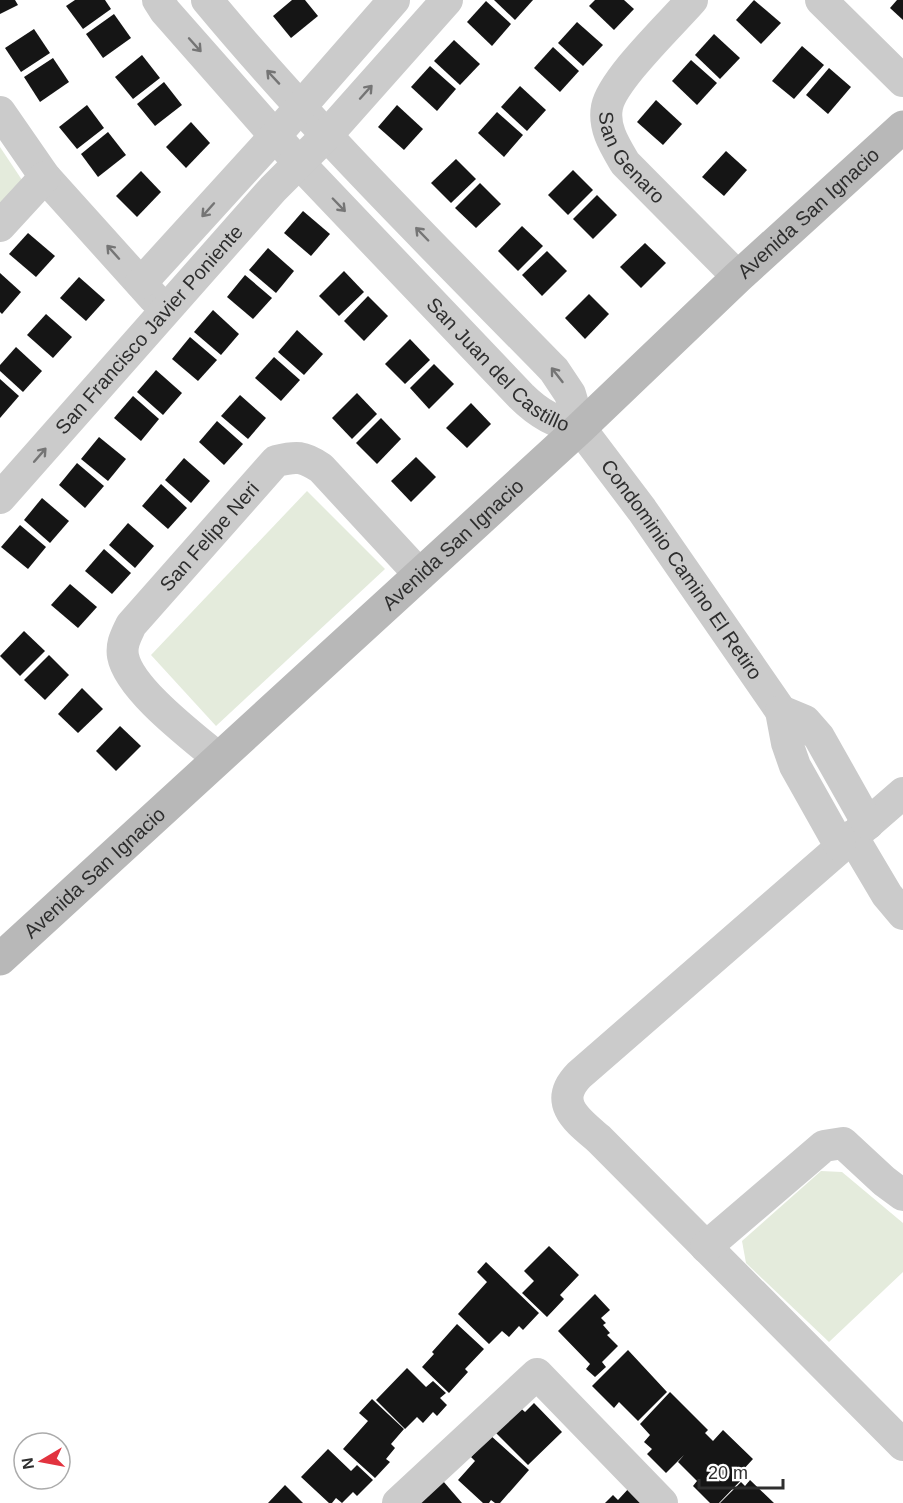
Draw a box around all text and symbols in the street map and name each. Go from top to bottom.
one-way arrow [188,37,202,52]
one-way arrow [266,70,281,85]
one-way arrow [359,85,373,100]
street label: San Genaro [595,111,669,208]
street label: Avenida San Ignacio [733,143,884,283]
one-way arrow [332,198,347,213]
one-way arrow [201,202,215,217]
street label: San Francisco Javier Poniente [51,220,247,438]
one-way arrow [415,227,429,242]
one-way arrow [106,245,120,260]
street label: San Juan del Castillo [422,293,572,436]
one-way arrow [551,367,564,383]
one-way arrow [33,448,47,463]
street label: Condominio Camino El Retiro [597,455,767,683]
street label: Avenida San Ignacio [378,474,528,614]
street label: San Felipe Neri [155,478,263,595]
street label: Avenida San Ignacio [19,803,169,943]
north arrow [12,1431,72,1491]
scale bar [699,1452,783,1490]
text: N [18,1456,37,1471]
text: 20 m [708,1463,748,1483]

